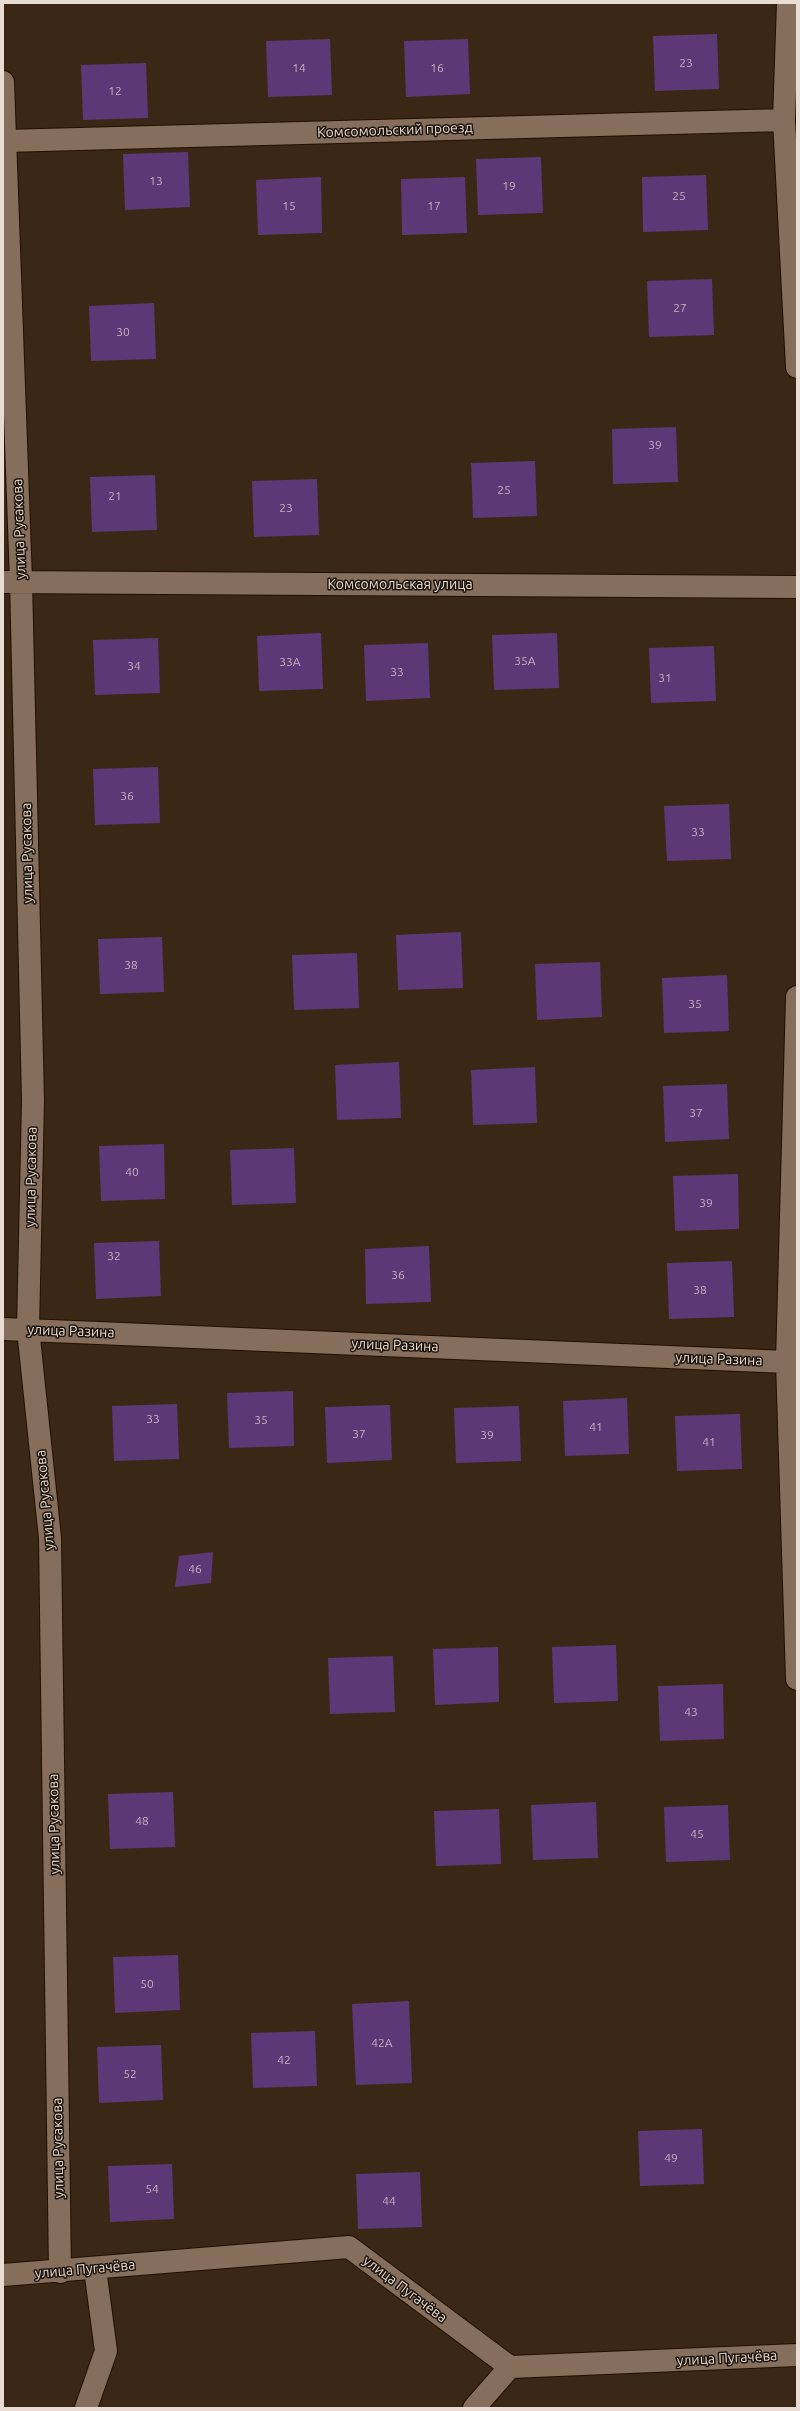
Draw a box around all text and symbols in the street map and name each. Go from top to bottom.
house number: 23 [679,56,693,70]
house number: 14 [292,61,306,75]
house number: 16 [430,61,444,75]
house number: 12 [108,84,122,98]
street label: Комсомольский проезд [317,119,473,141]
house number: 13 [149,174,163,188]
house number: 19 [502,179,516,193]
house number: 25 [672,189,686,203]
house number: 15 [282,199,296,213]
house number: 17 [427,199,441,213]
house number: 27 [673,301,687,315]
house number: 30 [116,325,130,339]
house number: 39 [648,438,662,452]
street label: улица Русакова [9,478,29,580]
house number: 25 [497,483,511,497]
house number: 21 [108,489,122,503]
house number: 23 [279,501,293,515]
street label: Комсомольская улица [327,576,473,592]
house number: 35А [514,654,536,668]
house number: 33А [279,655,301,669]
house number: 34 [127,659,141,673]
house number: 33 [390,665,404,679]
house number: 31 [658,671,672,685]
house number: 36 [120,789,134,803]
street label: улица Русакова [18,803,36,903]
house number: 33 [691,825,705,839]
house number: 38 [124,958,138,972]
house number: 35 [688,997,702,1011]
house number: 37 [689,1106,703,1120]
street label: улица Русакова [22,1127,40,1227]
house number: 40 [125,1165,139,1179]
house number: 39 [699,1196,713,1210]
house number: 32 [107,1249,121,1263]
house number: 36 [391,1268,405,1282]
house number: 38 [693,1283,707,1297]
street label: улица Разина [27,1321,115,1341]
street label: улица Разина [351,1335,439,1355]
street label: улица Разина [675,1349,763,1369]
house number: 33 [146,1412,160,1426]
house number: 35 [254,1413,268,1427]
house number: 41 [589,1420,603,1434]
house number: 37 [352,1427,366,1441]
house number: 39 [480,1428,494,1442]
house number: 41 [702,1435,716,1449]
street label: улица Русакова [32,1449,58,1551]
house number: 46 [188,1562,202,1576]
house number: 43 [684,1705,698,1719]
street label: улица Русакова [45,1774,63,1874]
house number: 48 [135,1814,149,1828]
house number: 45 [690,1827,704,1841]
house number: 50 [140,1977,154,1991]
house number: 42А [371,2036,393,2050]
house number: 42 [277,2053,291,2067]
house number: 52 [123,2067,137,2081]
street label: улица Русакова [49,2098,67,2198]
house number: 49 [664,2151,678,2165]
house number: 54 [145,2182,159,2196]
house number: 44 [382,2194,396,2208]
street label: улица Пугачёва [360,2252,450,2326]
street label: улица Пугачёва [34,2256,136,2282]
street label: улица Пугачёва [676,2347,778,2369]

